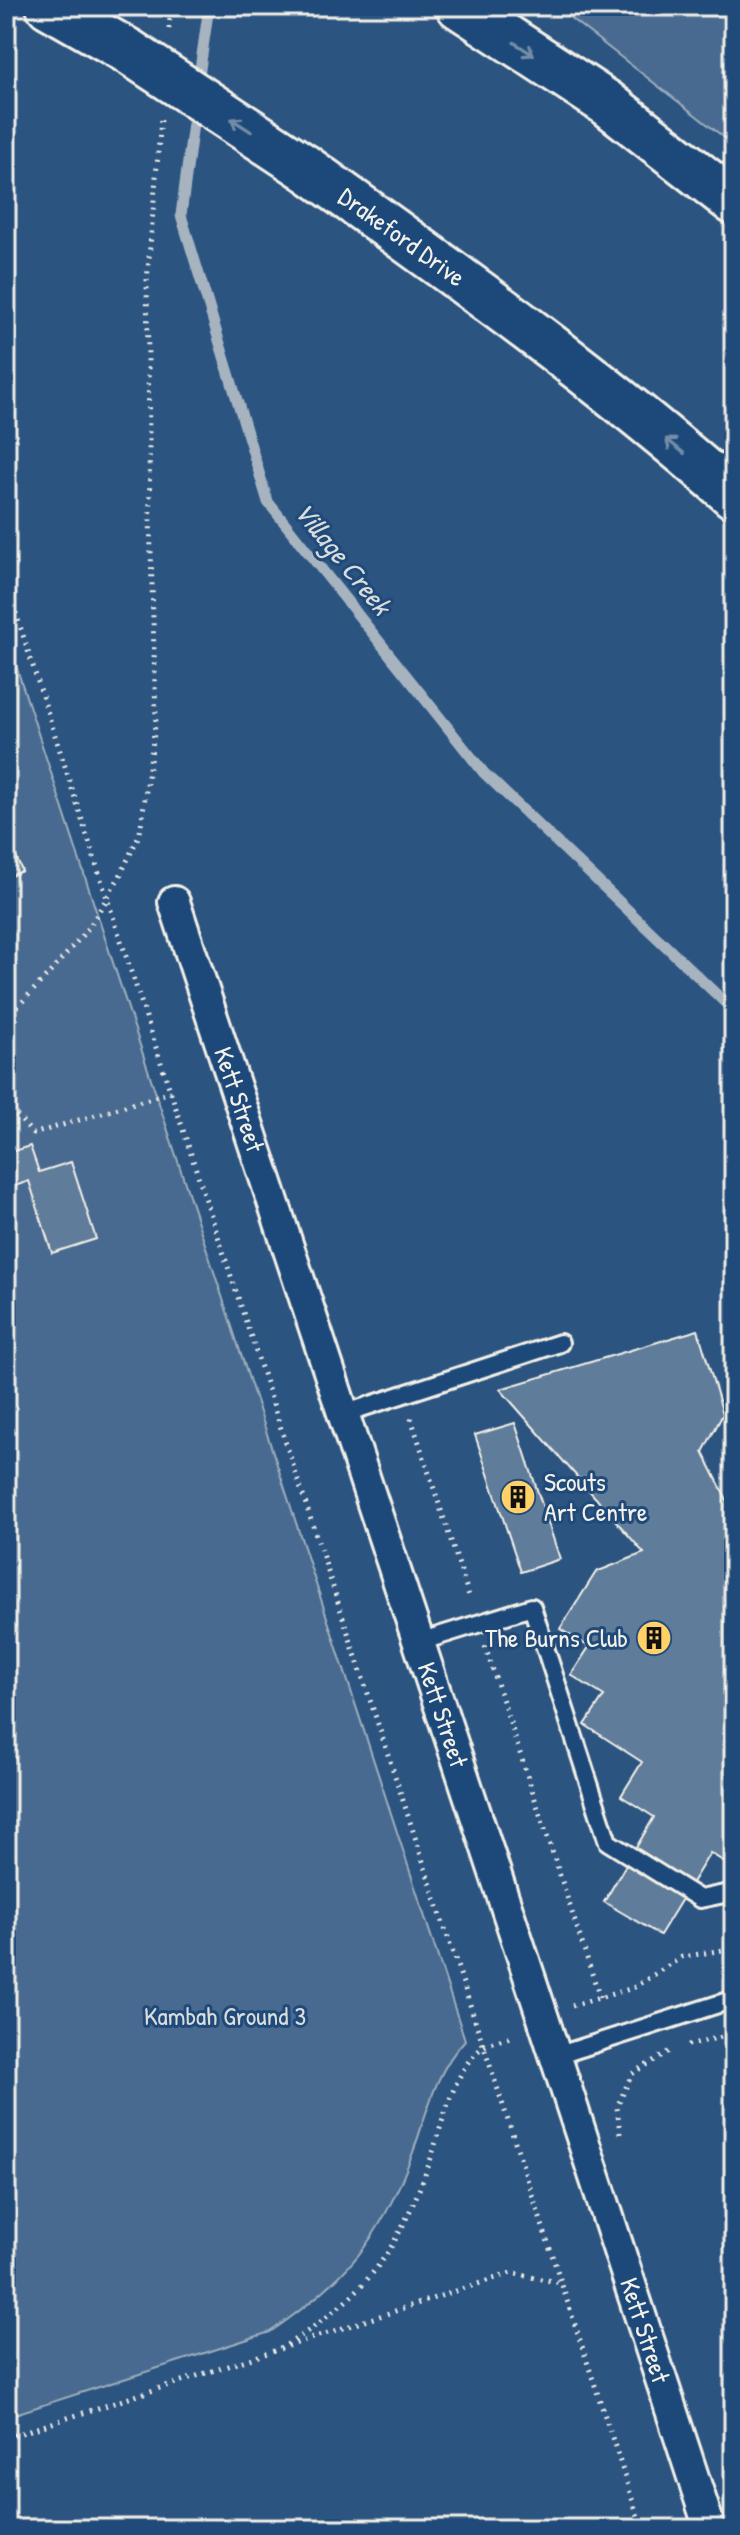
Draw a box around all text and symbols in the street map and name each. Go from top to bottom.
one-way arrow [512,41,535,57]
one-way arrow [230,117,253,133]
street label: Drakeford Drive [332,179,473,294]
one-way arrow [665,437,686,454]
water label: Village Creek [286,494,402,624]
street label: Kett Street [206,1042,274,1157]
place label: Scouts Art Centre [544,1464,647,1529]
building icon: Scouts Art Centre [499,1478,537,1516]
building icon: The Burns Club [635,1619,673,1657]
place label: The Burns Club [485,1620,628,1655]
street label: Kett Street [410,1658,477,1773]
park label: Kambah Ground 3 [144,1998,306,2033]
street label: Kett Street [612,2273,679,2388]

